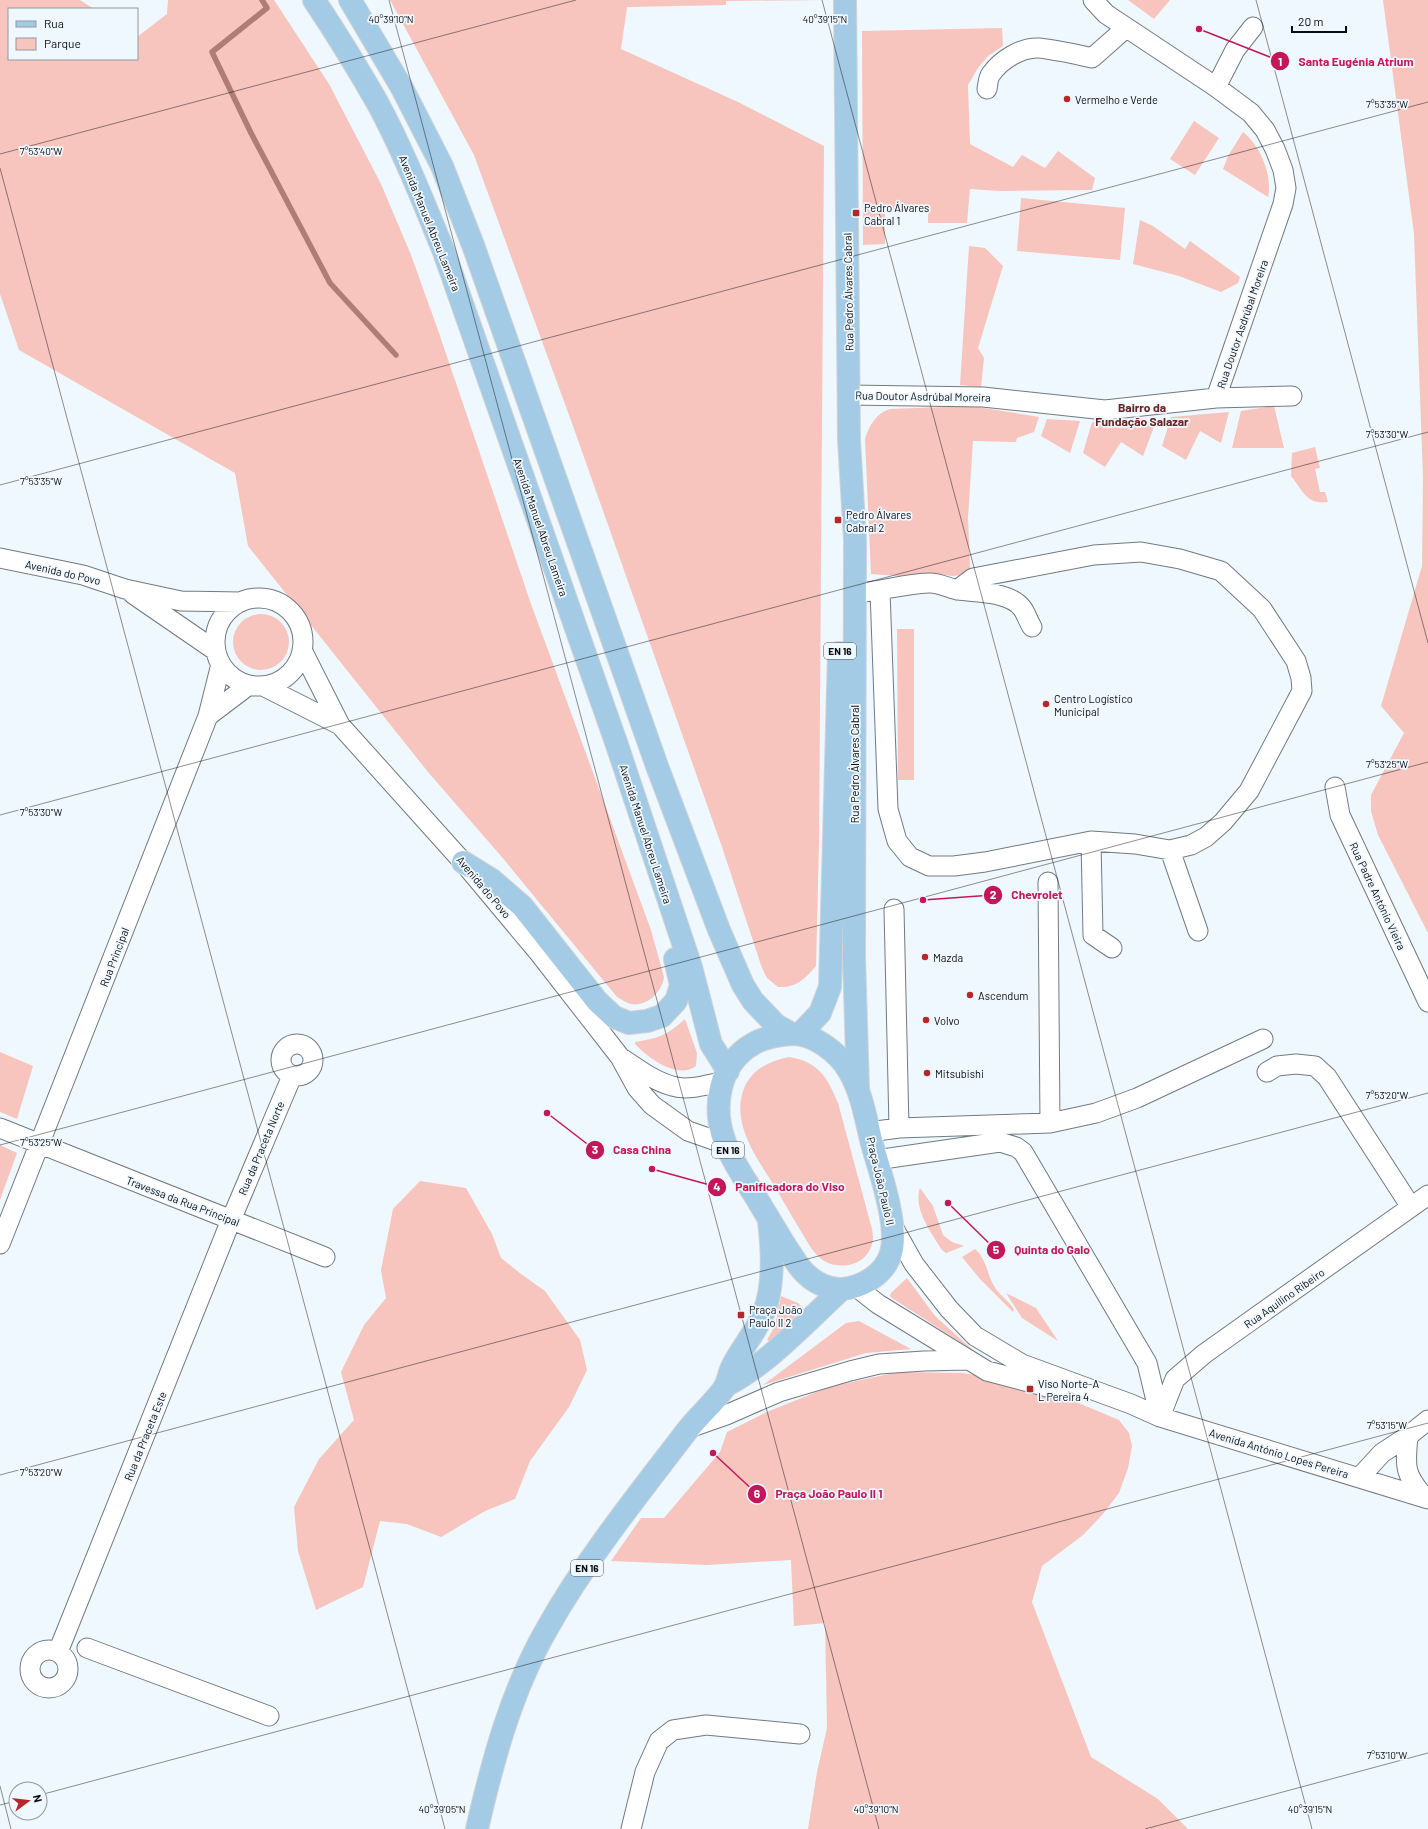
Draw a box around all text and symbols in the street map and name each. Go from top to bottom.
legend [8,8,138,60]
scale bar [1292,8,1346,34]
text: 40°39'10"N [368,13,414,25]
text: 40°39'15"N [803,13,847,25]
text: 20 m [1298,14,1324,28]
text: Rua [44,16,64,30]
text: Parque [44,36,81,50]
callout: Santa Eugénia Atrium [1270,49,1421,73]
text: 1 [1278,54,1282,68]
text: Santa Eugénia Atrium [1299,54,1413,68]
place label: Vermelho e Verde [1075,93,1158,106]
marker: Vermelho e Verde [1062,94,1072,104]
text: 7°53'35"W [1366,98,1408,110]
text: 7°53'40"W [20,145,63,157]
street label: Avenida Manuel Abreu Lameira [397,153,463,293]
place label: Pedro Álvares Cabral 1 [864,201,929,227]
marker: Pedro Álvares Cabral 1 [851,208,861,218]
street label: Rua Pedro Álvares Cabral [840,233,856,351]
street label: Rua Doutor Asdrúbal Moreira [1214,258,1270,390]
street label: Rua Doutor Asdrúbal Moreira [855,388,991,404]
district label: Bairro da Fundação Salazar [1095,400,1189,428]
text: 7°53'30"W [1366,428,1408,440]
street label: Avenida Manuel Abreu Lameira [511,456,571,598]
text: 7°53'35"W [20,475,62,487]
place label: Pedro Álvares Cabral 2 [846,508,911,534]
marker: Pedro Álvares Cabral 2 [833,515,843,525]
street label: Avenida do Povo [24,557,102,587]
road number: EN 16 [824,643,856,659]
place label: Centro Logístico Municipal [1054,692,1133,718]
marker: Centro Logístico Municipal [1041,699,1051,709]
street label: Rua Pedro Álvares Cabral [848,705,861,823]
text: 7°53'25"W [1366,758,1408,770]
street label: Avenida Manuel Abreu Lameira [617,763,675,905]
text: 7°53'30"W [20,806,62,818]
street label: Rua Padre António Vieira [1347,840,1409,952]
street label: Avenida do Povo [454,853,514,921]
callout: Chevrolet [983,883,1070,907]
text: 2 [990,887,997,901]
text: Chevrolet [1011,887,1063,901]
street label: Rua Principal [97,926,131,988]
place label: Mazda [933,951,963,964]
marker: Mazda [920,952,930,962]
place label: Ascendum [978,989,1028,1002]
marker: Ascendum [965,990,975,1000]
place label: Volvo [934,1014,960,1027]
marker: Volvo [921,1015,931,1025]
place label: Mitsubishi [935,1067,984,1080]
marker: Mitsubishi [922,1068,932,1078]
text: 7°53'20"W [1366,1089,1409,1101]
street label: Rua da Praceta Norte [235,1099,287,1197]
text: 7°53'25"W [20,1136,62,1148]
street label: Praça João Paulo II [865,1136,897,1226]
callout: Casa China [585,1138,679,1162]
text: 3 [592,1142,598,1156]
text: Casa China [613,1142,671,1156]
road number: EN 16 [712,1142,744,1158]
street label: Travessa da Rua Principal [124,1173,242,1229]
callout: Panificadora do Viso [707,1175,853,1199]
text: 4 [713,1179,721,1193]
text: Panificadora do Viso [735,1179,845,1193]
callout: Quinta do Galo [986,1238,1098,1262]
text: 5 [993,1242,1000,1256]
text: Quinta do Galo [1014,1242,1090,1256]
street label: Rua Aquilino Ribeiro [1241,1265,1327,1331]
place label: Praça João Paulo II 2 [749,1303,803,1329]
marker: Praça João Paulo II 2 [736,1310,746,1320]
place label: Viso Norte-A L Pereira 4 [1038,1377,1099,1403]
marker: Viso Norte-A L Pereira 4 [1025,1384,1035,1394]
street label: Rua da Praceta Este [121,1389,169,1483]
text: 7°53'15"W [1367,1419,1407,1431]
street label: Avenida António Lopes Pereira [1208,1426,1350,1480]
text: 7°53'20"W [20,1466,63,1478]
callout: Praça João Paulo II 1 [747,1482,890,1506]
text: 6 [754,1486,761,1500]
text: Praça João Paulo II 1 [775,1486,883,1500]
road number: EN 16 [571,1560,603,1576]
text: 7°53'10"W [1367,1749,1408,1761]
north arrow [8,1781,48,1821]
text: N [31,1793,45,1804]
text: 40°39'05"N [419,1803,465,1815]
text: 40°39'10"N [853,1803,899,1815]
text: 40°39'15"N [1288,1803,1332,1815]

